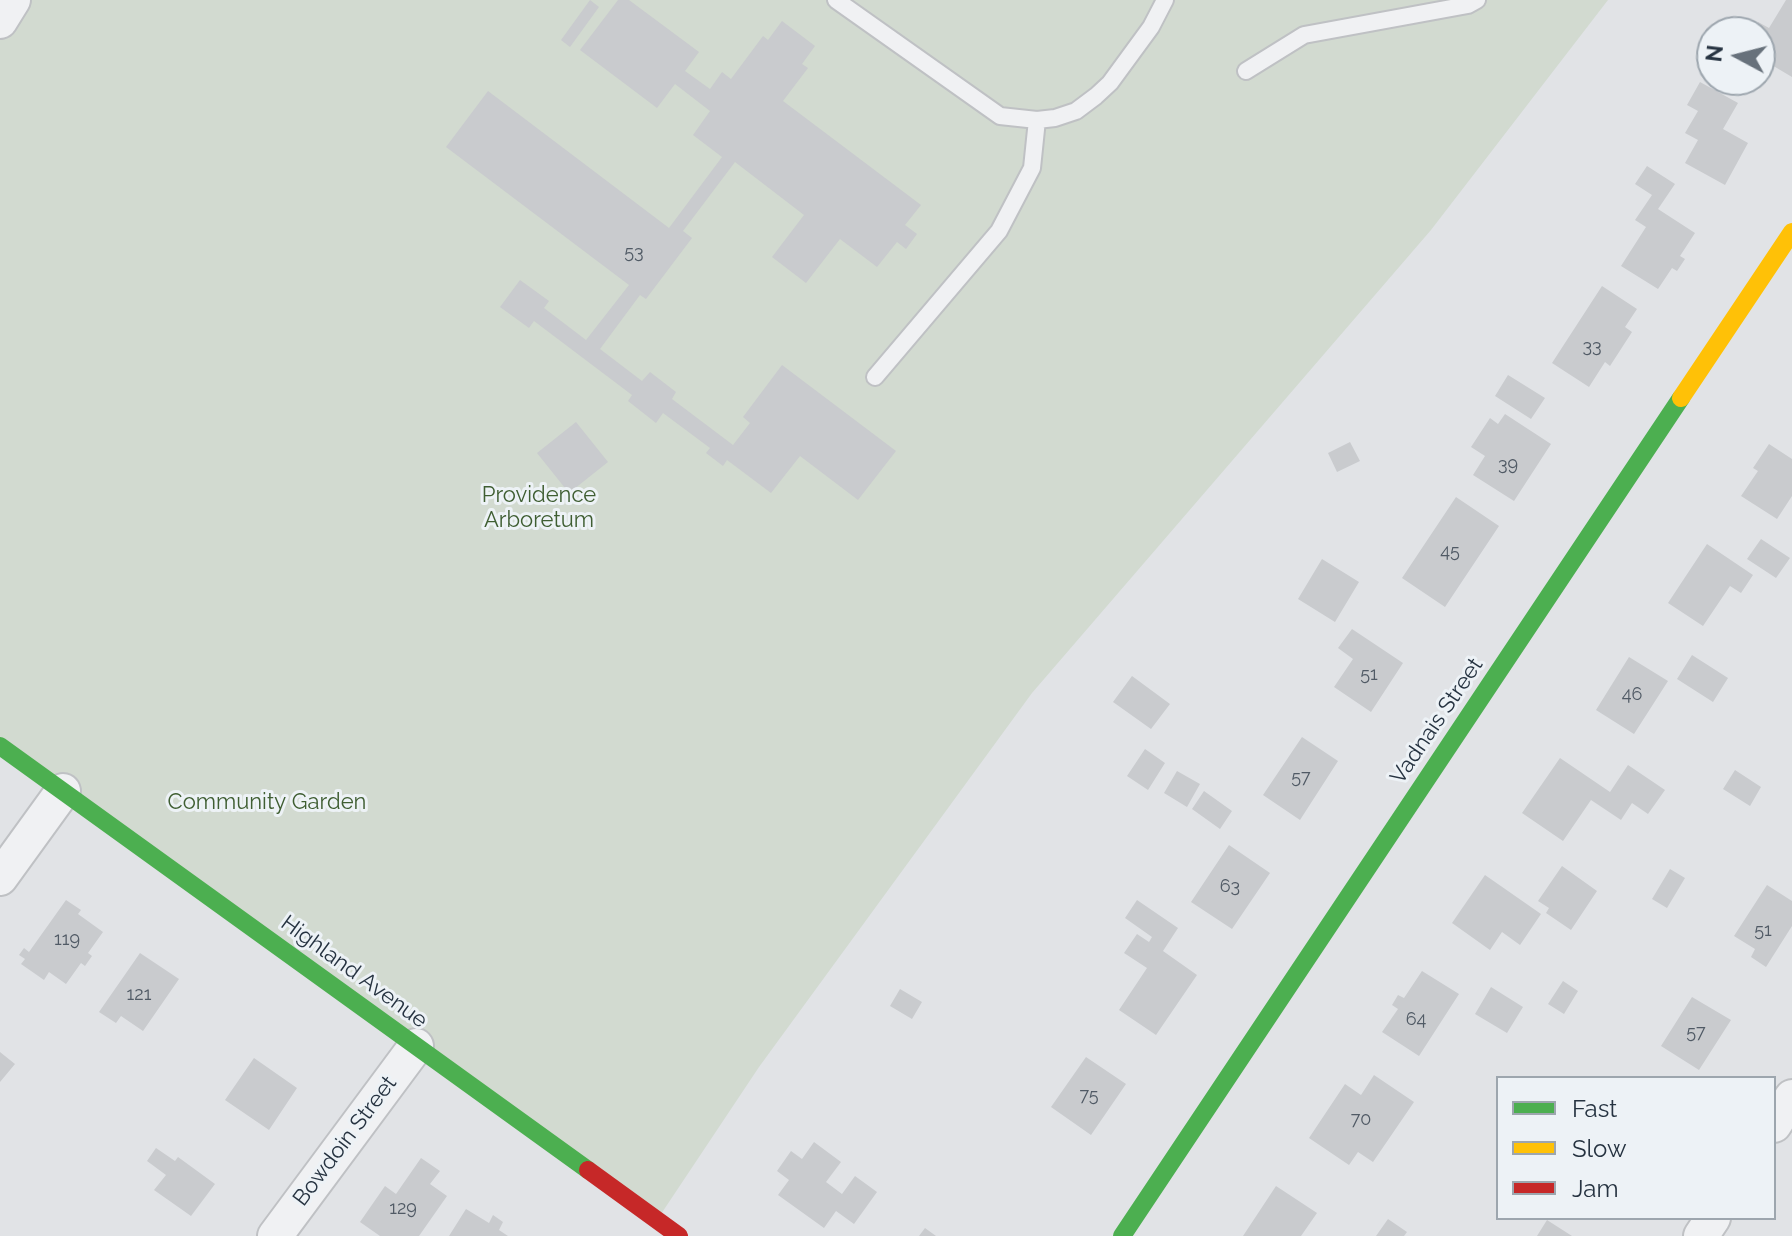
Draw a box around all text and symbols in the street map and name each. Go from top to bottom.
north arrow [1696,16,1776,96]
text: N [1700,43,1728,63]
house number: 53 [624,242,644,264]
house number: 33 [1582,336,1602,358]
house number: 39 [1498,454,1518,476]
park label: Providence Arboretum [482,482,596,534]
house number: 45 [1440,541,1460,563]
street label: Vadnais Street [1385,653,1489,789]
house number: 51 [1360,664,1378,686]
house number: 46 [1622,684,1642,706]
house number: 57 [1291,767,1311,789]
park label: Community Garden [168,789,366,815]
house number: 63 [1220,876,1240,898]
street label: Highland Avenue [276,910,432,1034]
house number: 51 [1754,920,1772,942]
house number: 119 [54,929,80,951]
house number: 121 [127,984,151,1006]
house number: 64 [1406,1009,1426,1031]
house number: 57 [1686,1022,1706,1044]
street label: Bowdoin Street [288,1071,402,1211]
legend [1496,1076,1776,1220]
house number: 75 [1079,1085,1099,1107]
text: Fast [1572,1094,1617,1123]
house number: 70 [1351,1109,1371,1131]
text: Slow [1572,1134,1626,1163]
text: Jam [1572,1174,1618,1203]
house number: 129 [389,1198,417,1220]

